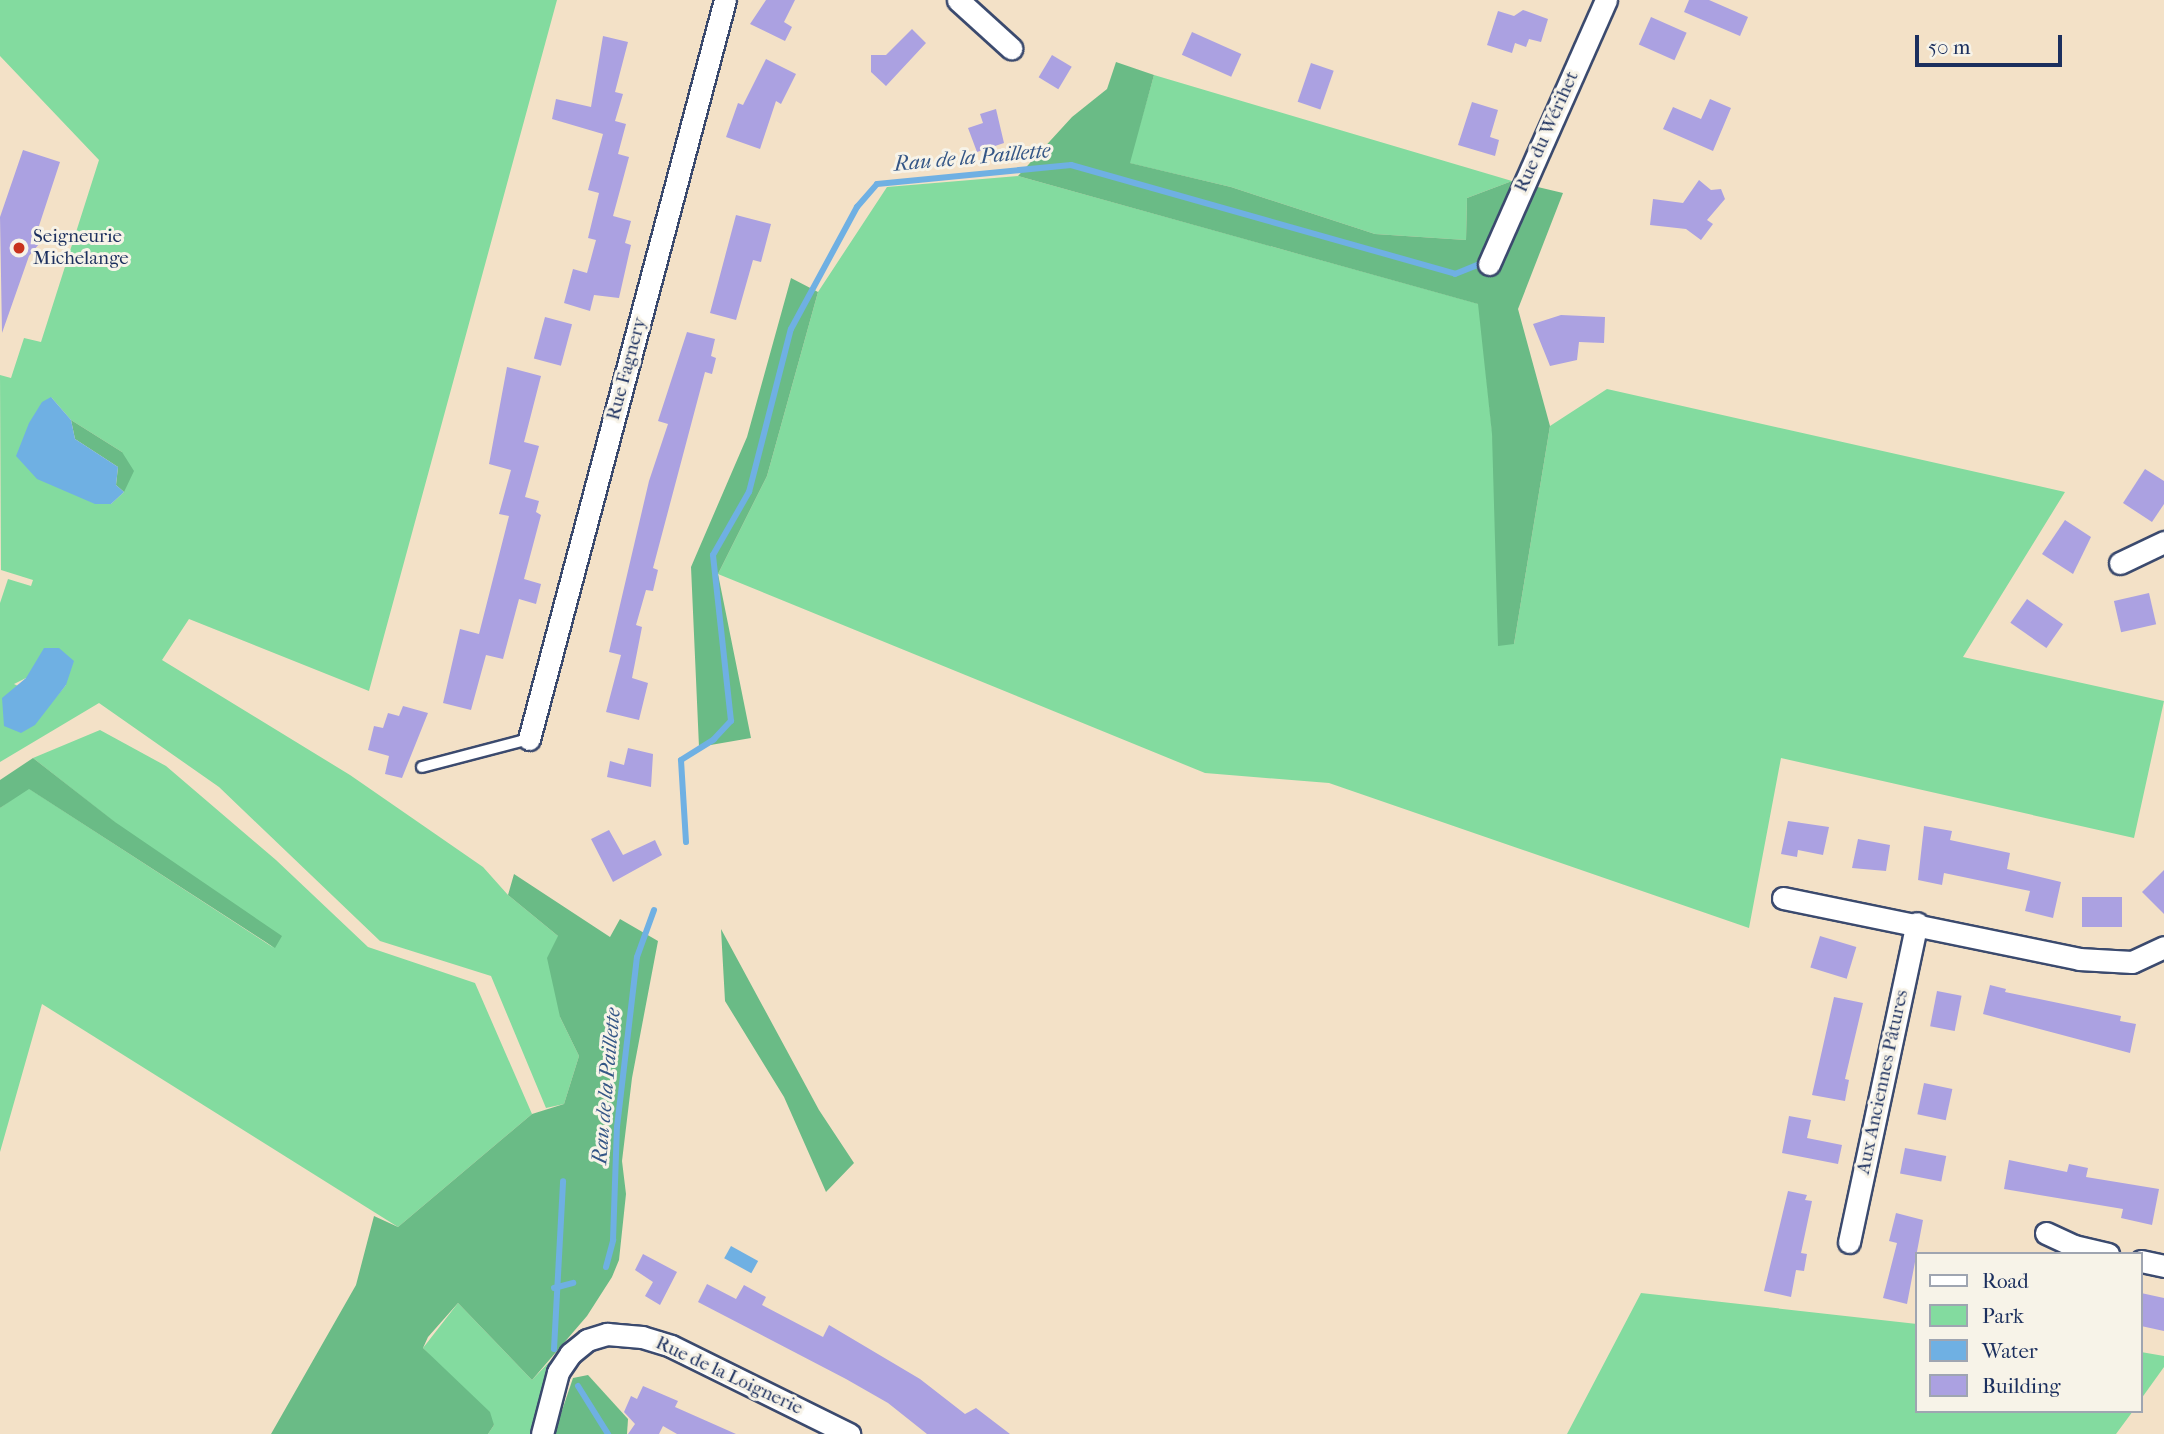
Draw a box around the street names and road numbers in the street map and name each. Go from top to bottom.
street label: Rue du Wérihet [1510,68,1584,196]
street label: Rue Fagnery [602,315,652,423]
street label: Aux Anciennes Pâtures [1852,988,1914,1176]
street label: Rue de la Loignerie [652,1332,806,1420]

